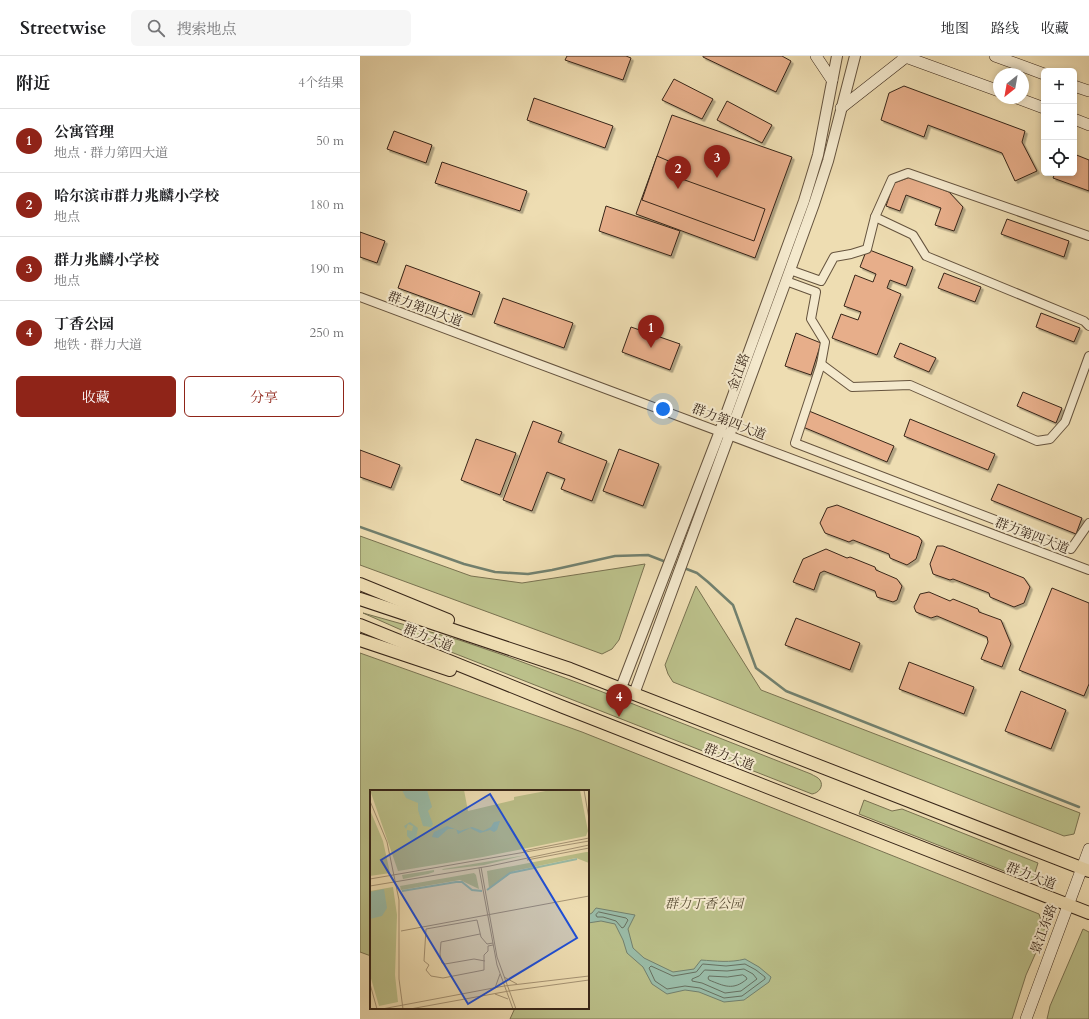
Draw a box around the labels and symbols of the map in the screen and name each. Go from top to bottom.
north arrow [993,68,1029,104]
pin: 3 [704,145,730,178]
pin: 2 [665,156,691,189]
street label: 群力第四大道 [385,287,465,331]
pin: 1 [638,315,664,348]
street label: 金江路 [724,351,754,393]
your location [653,399,673,419]
street label: 群力第四大道 [689,400,769,444]
street label: 群力第四大道 [992,514,1072,558]
street label: 群力大道 [401,620,455,656]
pin: 4 [606,684,632,717]
street label: 群力大道 [701,739,757,775]
inset map [370,790,589,1009]
street label: 群力大道 [1003,858,1059,894]
park label: 群力丁香公园 [665,895,745,913]
street label: 景江东路 [1027,901,1061,957]

